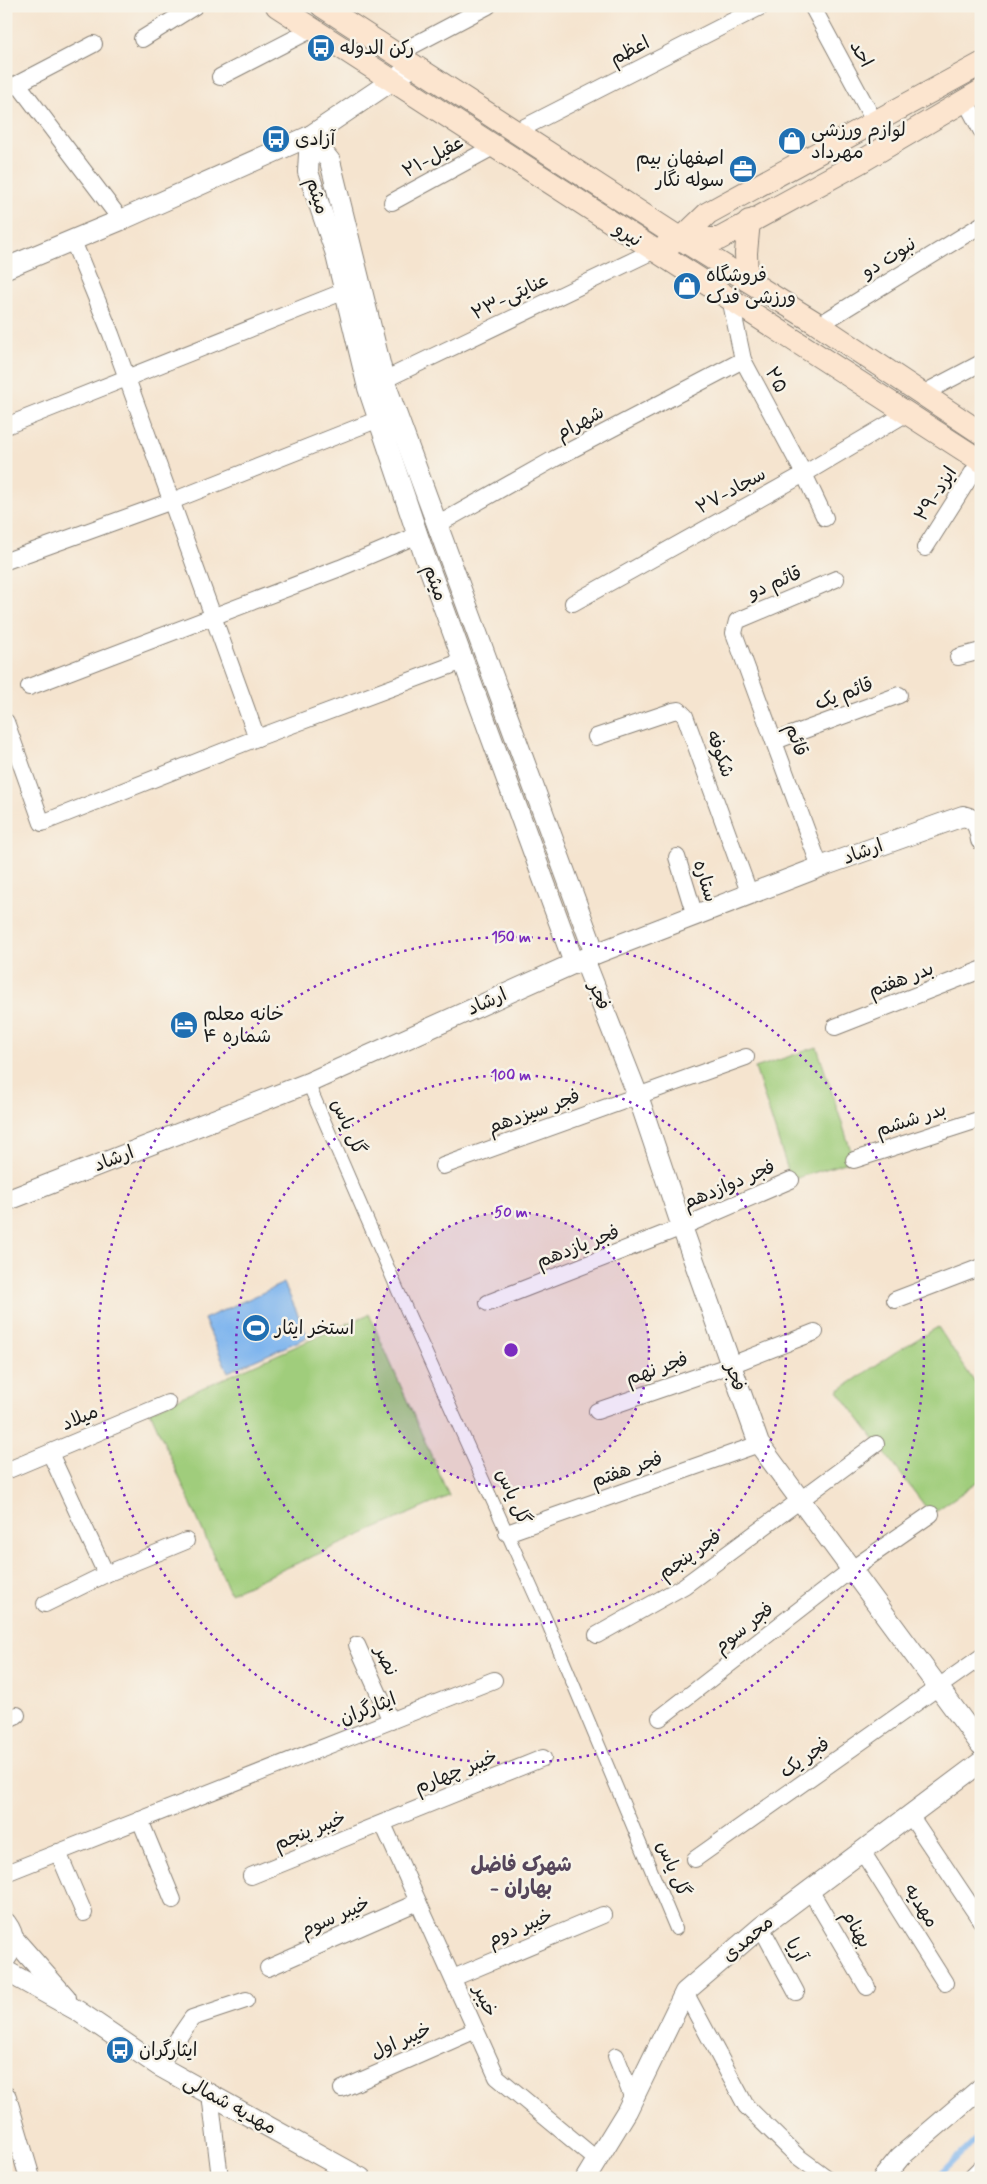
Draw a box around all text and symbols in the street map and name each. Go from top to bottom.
street label: اعظم [606,30,655,72]
bus stop icon: رکن الدوله [306,33,336,63]
place label: رکن الدوله [340,36,414,61]
street label: احد [843,36,879,72]
place label: لوازم ورزشی مهرداد [811,118,906,165]
bus stop icon: آزادی [261,124,291,154]
shop icon: لوازم ورزشی مهرداد [777,126,807,156]
place label: آزادی [295,127,337,152]
street label: ۲۱-عقیل [398,130,468,184]
place label: اصفهان بیم سوله نگار [636,146,724,193]
office icon: اصفهان بیم سوله نگار [728,154,758,184]
street label: میثم [299,175,334,218]
street label: نیرو [608,216,647,253]
street label: نبوت دو [855,232,921,285]
place label: فروشگاه ورزشی فدک [706,263,796,310]
street label: ۲۳-عنایتی [467,268,553,326]
shop icon: فروشگاه ورزشی فدک [672,271,702,301]
street label: ۲۵ [759,363,793,397]
street label: شهرام [552,400,609,447]
street label: ۲۷-سجاد [692,462,770,520]
street label: ۲۹-ایزد [909,462,963,526]
street label: میثم [416,561,453,605]
street label: قائم دو [742,561,806,607]
street label: قائم یک [811,672,877,717]
street label: قائم [778,720,813,760]
street label: شکوفه [700,727,740,781]
street label: ارشاد [839,833,887,871]
street label: ستاره [687,857,723,905]
text: 150 m [491,928,531,948]
street label: بدر هفتم [865,956,938,1005]
street label: فجر [582,976,616,1014]
street label: ارشاد [463,982,511,1022]
place label: خانه معلم شماره ۴ [203,1002,284,1049]
hotel icon: خانه معلم شماره ۴ [169,1010,199,1040]
text: 100 m [491,1066,531,1086]
street label: فجر سیزدهم [484,1084,584,1141]
street label: گل یاس [325,1095,371,1159]
street label: بدر ششم [873,1097,950,1144]
street label: ارشاد [90,1140,138,1178]
street label: فجر دوازدهم [679,1154,779,1217]
text: 50 m [494,1203,528,1223]
street label: فجر یازدهم [533,1220,624,1275]
sports icon: استخر ایثار [241,1313,271,1343]
place label: استخر ایثار [273,1316,354,1341]
centre of rings [502,1341,520,1359]
street label: فجر نهم [622,1347,692,1392]
street label: فجر [718,1358,751,1394]
street label: میلاد [58,1399,102,1437]
street label: فجر هفتم [588,1446,666,1495]
street label: گل یاس [490,1465,536,1529]
street label: فجر پنجم [653,1524,727,1587]
street label: فجر سوم [709,1597,780,1660]
street label: نصر [368,1640,404,1680]
street label: ایثارگران [336,1687,400,1731]
street label: فجر یک [775,1732,835,1784]
street label: خیبر چهارم [411,1744,502,1801]
street label: خیبر پنجم [270,1805,350,1858]
street label: گل یاس [650,1837,696,1901]
district label: شهرک فاضل - بهاران [470,1852,572,1902]
street label: مهدیه [898,1879,944,1933]
street label: خیبر سوم [296,1891,374,1944]
street label: خیبر دوم [484,1903,557,1954]
street label: بهنام [834,1905,877,1953]
street label: محمدی [717,1910,779,1968]
street label: آریا [779,1934,813,1968]
street label: خیبر [466,1979,503,2021]
street label: خیبر اول [367,2017,435,2065]
bus stop icon: ایثارگران [105,2035,135,2065]
place label: ایثارگران [139,2038,197,2063]
street label: مهدیه شمالی [179,2069,281,2141]

